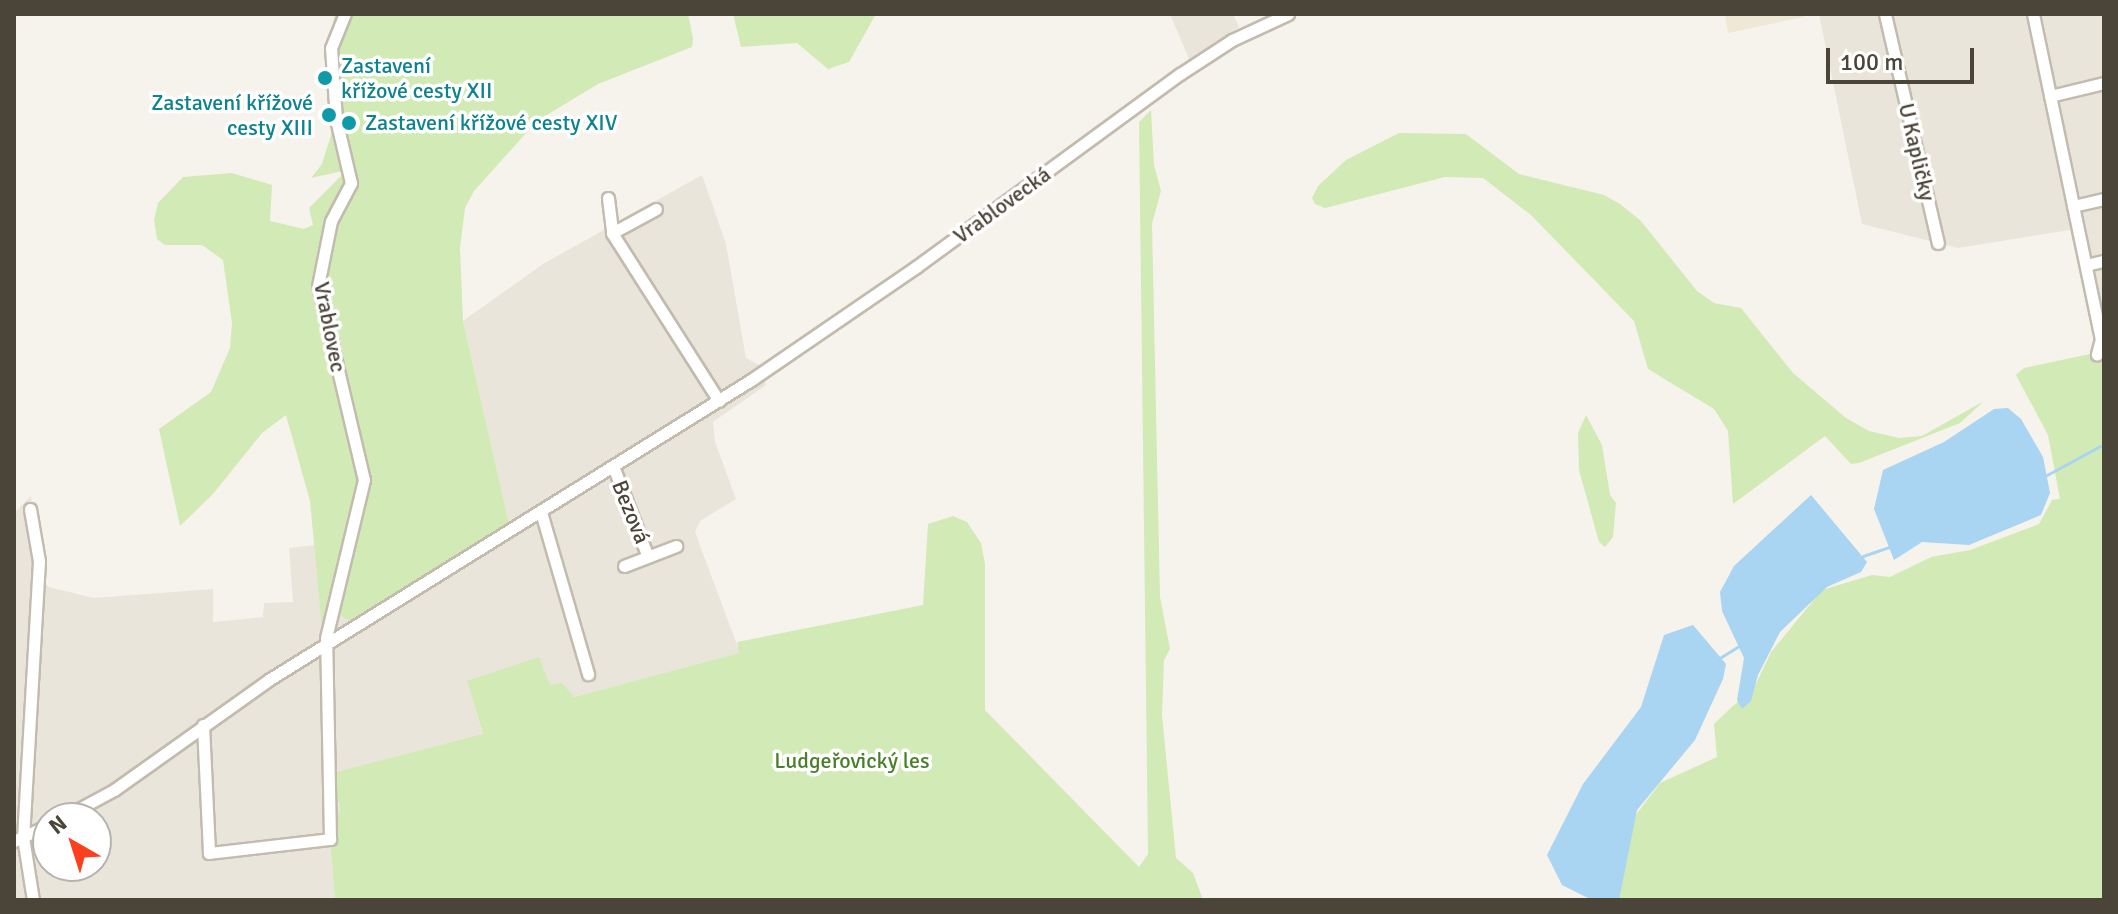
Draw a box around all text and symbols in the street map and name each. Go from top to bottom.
scale bar [1830,32,1978,82]
text: 100 m [1840,47,1903,77]
place label: Zastavení křížové cesty XII [341,52,492,104]
marker: Zastavení křížové cesty XII [316,69,334,87]
place label: Zastavení křížové cesty XIII [151,89,313,140]
street label: U Kapličky [1893,101,1941,203]
marker: Zastavení křížové cesty XIII [320,106,338,124]
place label: Zastavení křížové cesty XIV [365,110,617,136]
marker: Zastavení křížové cesty XIV [340,114,358,132]
street label: Vrablovecká [948,161,1056,249]
street label: Vrablovec [308,280,352,374]
street label: Bezová [606,476,656,548]
park label: Ludgeřovický les [774,748,930,774]
north arrow [32,802,112,882]
text: N [43,809,72,840]

